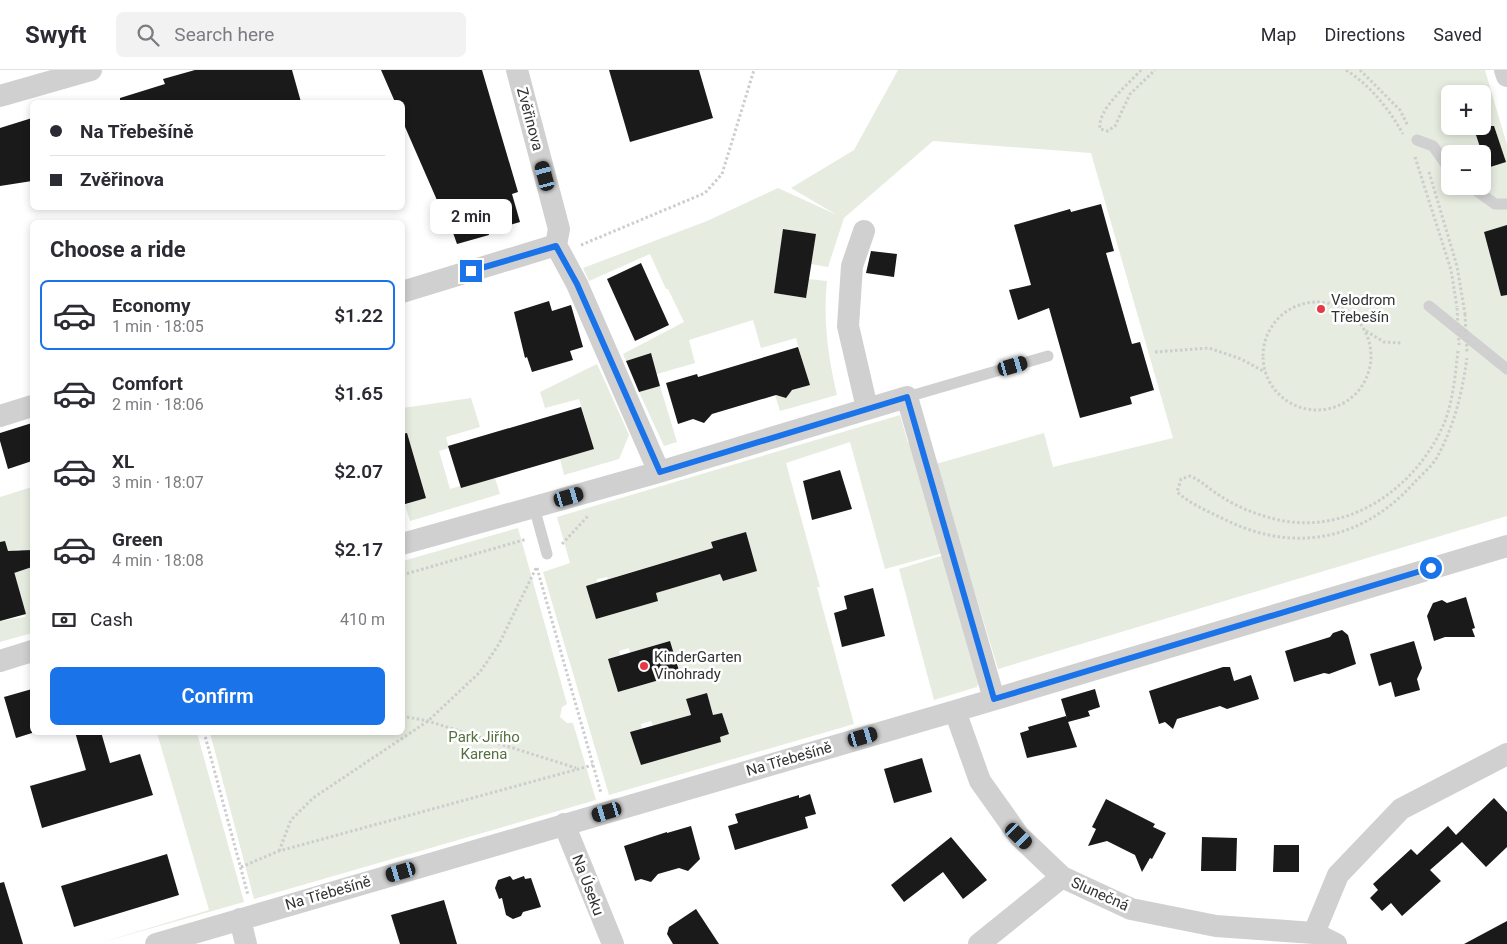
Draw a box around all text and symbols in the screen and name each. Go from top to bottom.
search box [116,12,466,57]
text: Swyft [25,21,86,49]
icon: search [134,21,162,49]
text: Search here [174,23,274,46]
text: Map [1261,24,1296,45]
text: Directions [1324,24,1405,45]
text: Saved [1433,24,1482,45]
street label: Zvěřinova [513,85,547,153]
map controls [1441,85,1491,195]
button: + [1441,85,1491,135]
text: Na Třebešíně [80,120,193,143]
button: − [1441,145,1491,195]
car [533,160,556,192]
text: Zvěřinova [80,168,164,191]
callout: 2 min [430,198,512,234]
text: 2 min [451,207,491,226]
text: Choose a ride [50,237,186,262]
route end [460,260,482,282]
place label: Velodrom Třebešín [1331,291,1396,326]
icon: car [52,293,97,338]
text: Economy [112,294,191,317]
marker: Velodrom Třebešín [1315,303,1327,315]
text: $1.22 [334,304,383,327]
text: 1 min · 18:05 [112,317,204,336]
car [996,355,1029,377]
icon: car [52,371,97,416]
text: Comfort [112,372,183,395]
text: $1.65 [334,382,383,405]
text: 2 min · 18:06 [112,395,204,414]
icon: car [52,449,97,494]
text: XL [112,450,134,473]
text: $2.07 [334,460,383,483]
text: 3 min · 18:07 [112,473,204,492]
car [552,486,585,508]
icon: car [52,527,97,572]
text: Green [112,528,163,551]
text: $2.17 [334,538,383,561]
text: 4 min · 18:08 [112,551,204,570]
route start [1420,557,1442,579]
icon: cash [50,606,78,634]
text: Cash [90,608,133,631]
text: 410 m [340,610,385,629]
place label: KinderGarten Vinohrady [654,648,742,683]
marker: KinderGarten Vinohrady [638,660,650,672]
button: Confirm [50,667,385,725]
car [846,726,879,748]
park label: Park Jiřího Karena [448,728,520,763]
street label: Na Třebešíně [744,738,834,780]
car [590,800,623,824]
car [1002,820,1035,852]
street label: Na Úseku [568,852,608,918]
car [384,861,417,883]
street label: Na Třebešíně [283,872,373,914]
street label: Slunečná [1068,873,1132,915]

